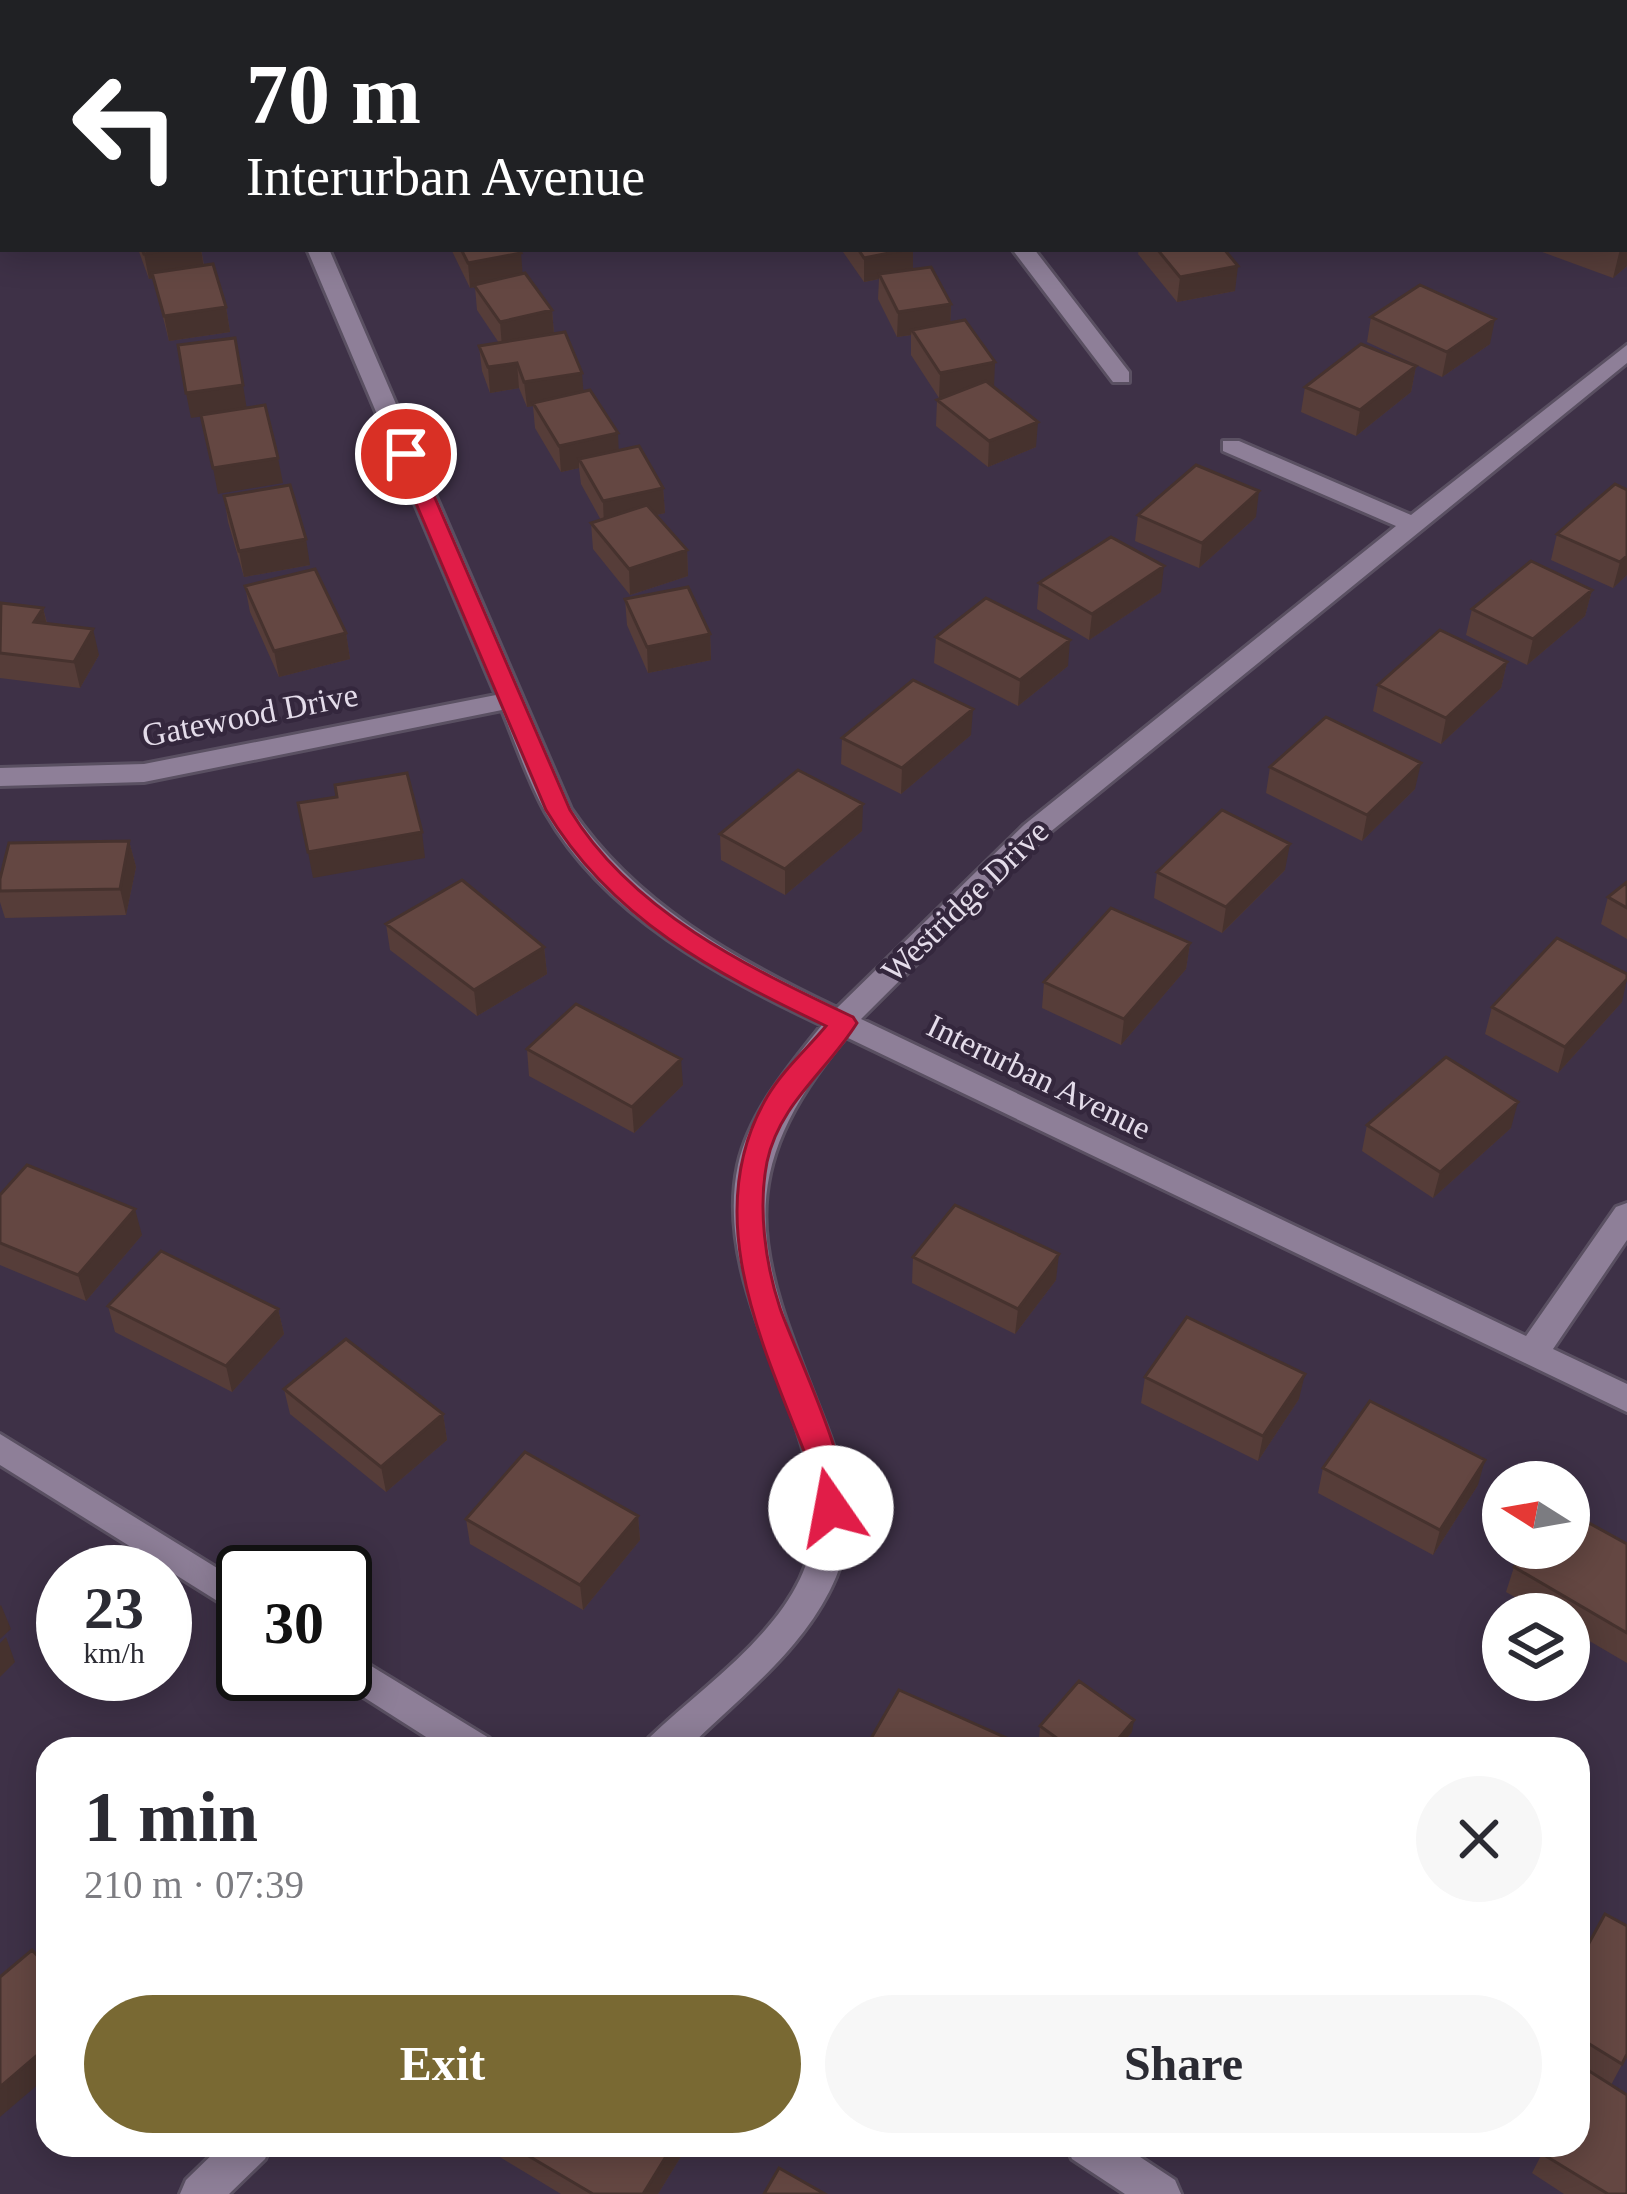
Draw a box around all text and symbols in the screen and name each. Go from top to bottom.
icon: left [48,48,204,204]
text: 70 m [246,48,421,141]
text: Interurban Avenue [246,147,645,207]
pin [355,403,457,505]
icon: arrive [373,421,439,487]
street label: Gatewood Drive [139,676,361,754]
street label: Westridge Drive [875,813,1055,989]
street label: Interurban Avenue [921,1007,1157,1147]
position arrow [768,1445,894,1571]
north arrow [1482,1461,1590,1569]
map controls [1482,1461,1590,1701]
speed limit sign: 30 [216,1545,372,1701]
text: 23 [84,1575,144,1641]
button: layers [1482,1593,1590,1701]
text: km/h [83,1636,145,1669]
button: close [1416,1776,1542,1902]
text: 1 min [84,1777,258,1857]
text: 210 m · 07:39 [84,1863,304,1906]
button: Exit [84,1995,801,2133]
button: Share [825,1995,1542,2133]

